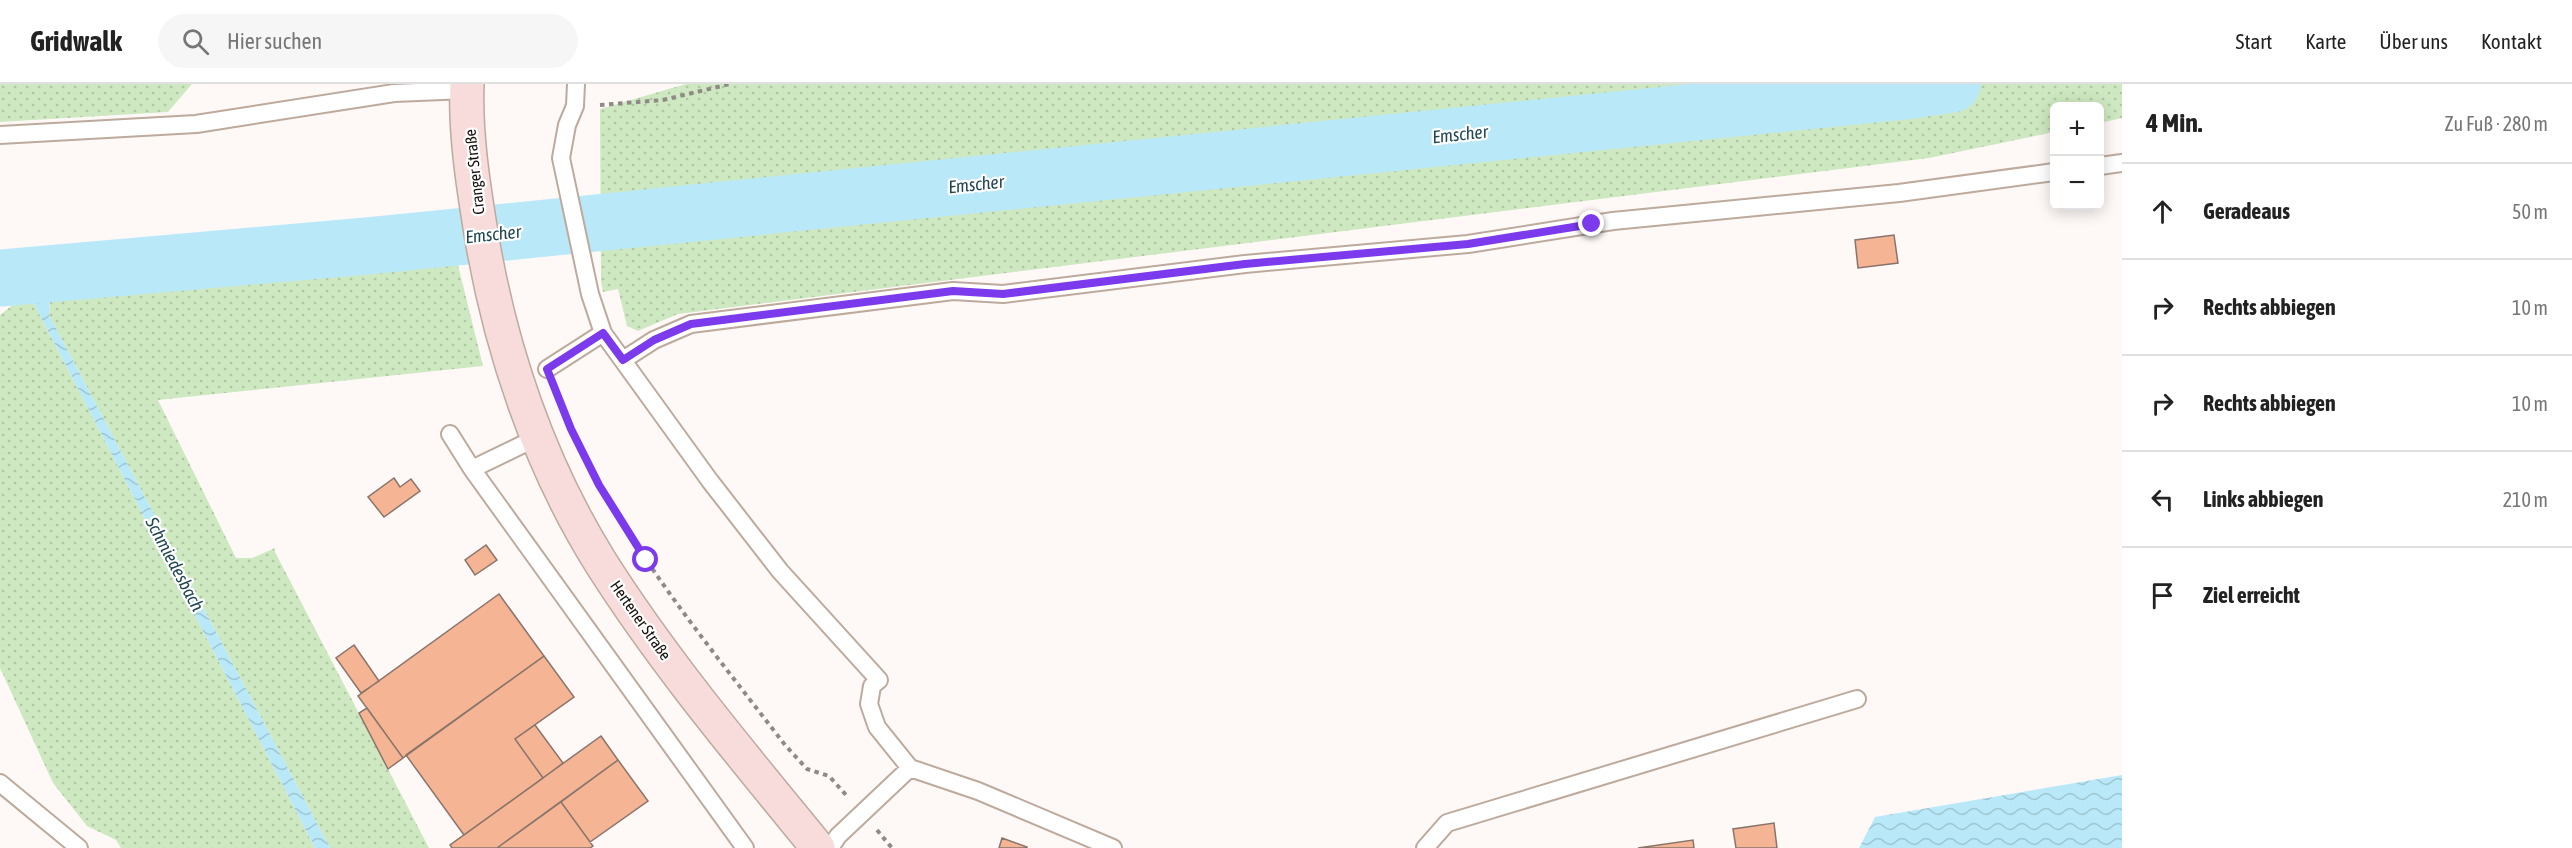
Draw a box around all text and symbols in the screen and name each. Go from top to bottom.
search box [158,14,578,68]
text: Gridwalk [30,25,122,57]
icon: search [179,25,212,58]
text: Hier suchen [227,28,322,54]
text: Start [2236,29,2272,53]
text: Karte [2305,29,2346,53]
text: Über uns [2379,29,2448,53]
text: Kontakt [2481,29,2542,53]
map controls [2050,102,2104,210]
button: + [2050,102,2104,156]
text: 4 Min. [2146,108,2202,138]
text: Zu Fuß · 280 m [2445,112,2548,135]
water label: Emscher [1431,121,1490,147]
street label: Cranger Straße [461,128,488,215]
button: − [2050,156,2104,210]
water label: Emscher [947,171,1006,197]
icon: ahead [2146,195,2179,228]
text: Geradeaus [2203,198,2290,224]
text: 50 m [2512,200,2548,223]
route end [1578,210,1604,236]
water label: Emscher [464,221,523,247]
icon: right [2146,291,2179,324]
text: Rechts abbiegen [2203,294,2336,320]
text: 10 m [2512,296,2548,319]
icon: right [2146,387,2179,420]
text: Rechts abbiegen [2203,390,2336,416]
text: 10 m [2512,392,2548,415]
icon: left [2146,483,2179,516]
text: Links abbiegen [2203,486,2324,512]
text: 210 m [2503,488,2548,511]
water label: Schmiedesbach [141,513,209,615]
route start [632,546,658,572]
street label: Hertener Straße [607,577,675,663]
icon: arrive [2146,579,2179,612]
text: Ziel erreicht [2203,582,2300,608]

